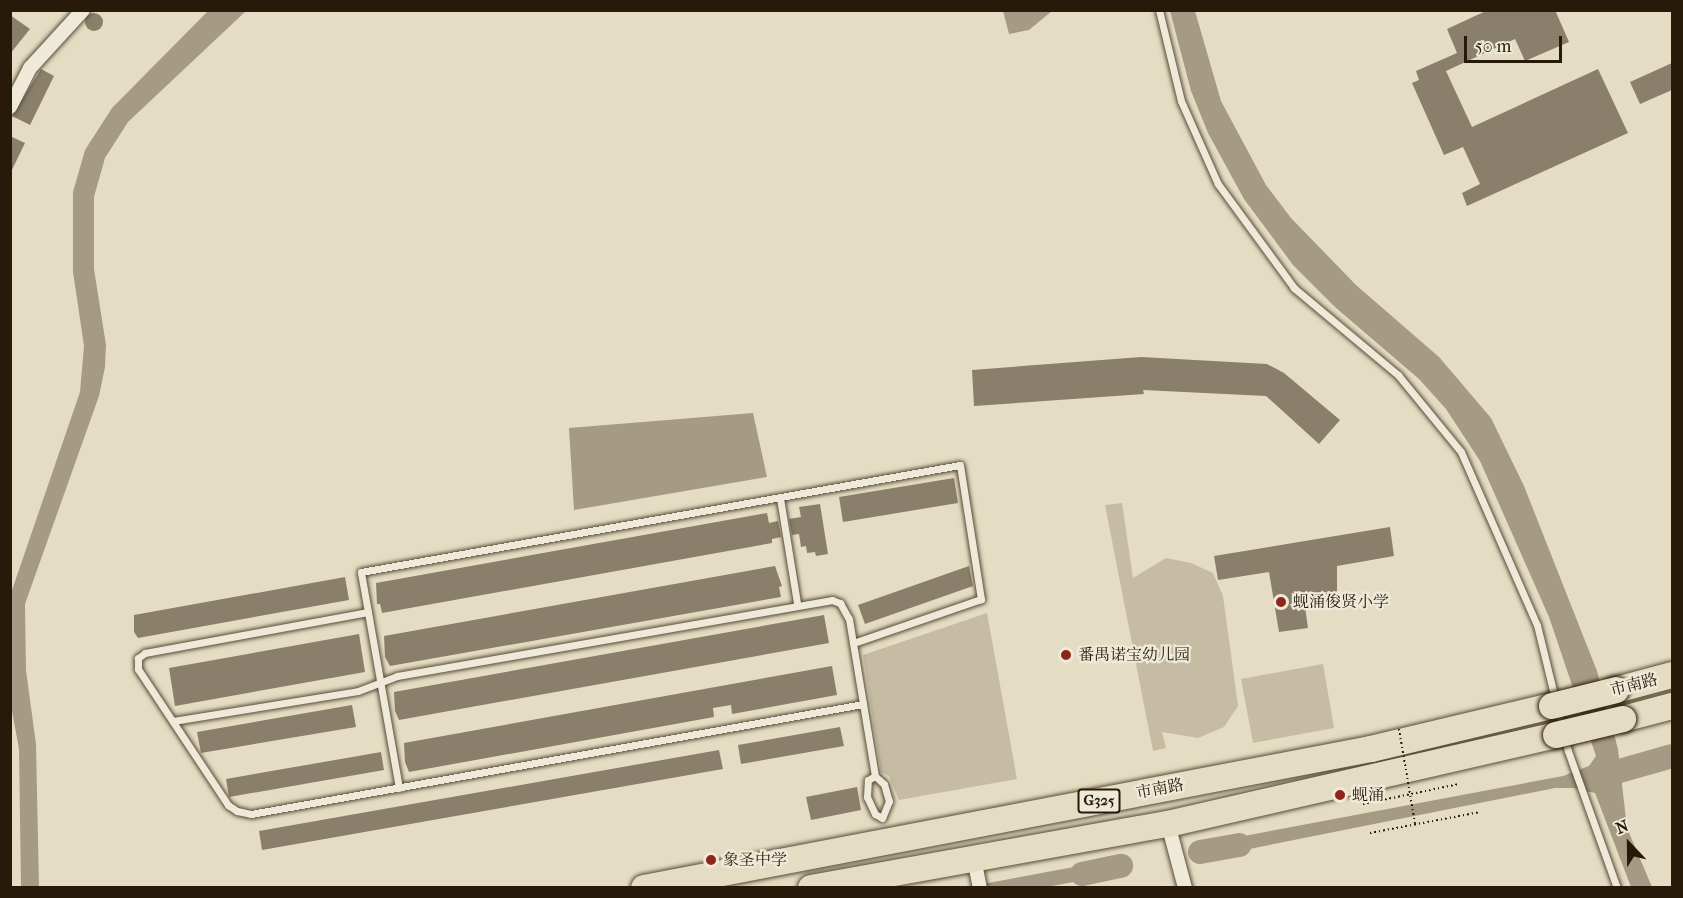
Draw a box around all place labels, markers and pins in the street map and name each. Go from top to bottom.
place label: 蚬涌俊贤小学 [1293,592,1389,612]
marker: 蚬涌俊贤小学 [1274,595,1288,609]
place label: 番禺诺宝幼儿园 [1078,645,1190,665]
marker: 番禺诺宝幼儿园 [1059,648,1073,662]
place label: 蚬涌 [1352,785,1384,805]
marker: 蚬涌 [1333,788,1347,802]
place label: 象圣中学 [723,850,787,870]
marker: 象圣中学 [704,853,718,867]

